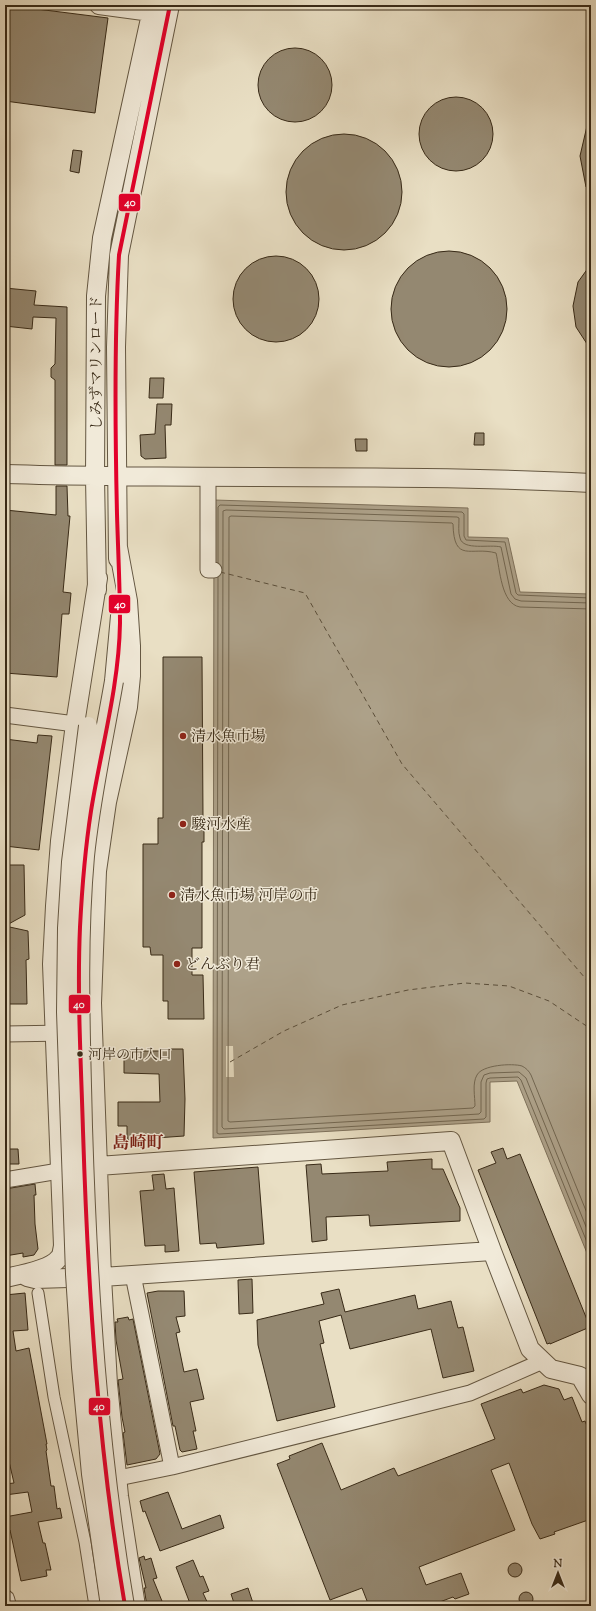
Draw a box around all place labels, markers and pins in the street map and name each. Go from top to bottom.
place label: 清水魚市場 [191,727,266,748]
marker: 清水魚市場 [178,731,188,741]
place label: 駿河水産 [191,815,251,836]
marker: 駿河水産 [178,819,188,829]
place label: 清水魚市場 河岸の市 [180,886,318,907]
marker: 清水魚市場 河岸の市 [167,890,177,900]
place label: どんぶり君 [185,955,260,976]
marker: どんぶり君 [172,959,182,969]
place label: 河岸の市入口 [88,1046,172,1066]
marker: 河岸の市入口 [75,1049,85,1059]

